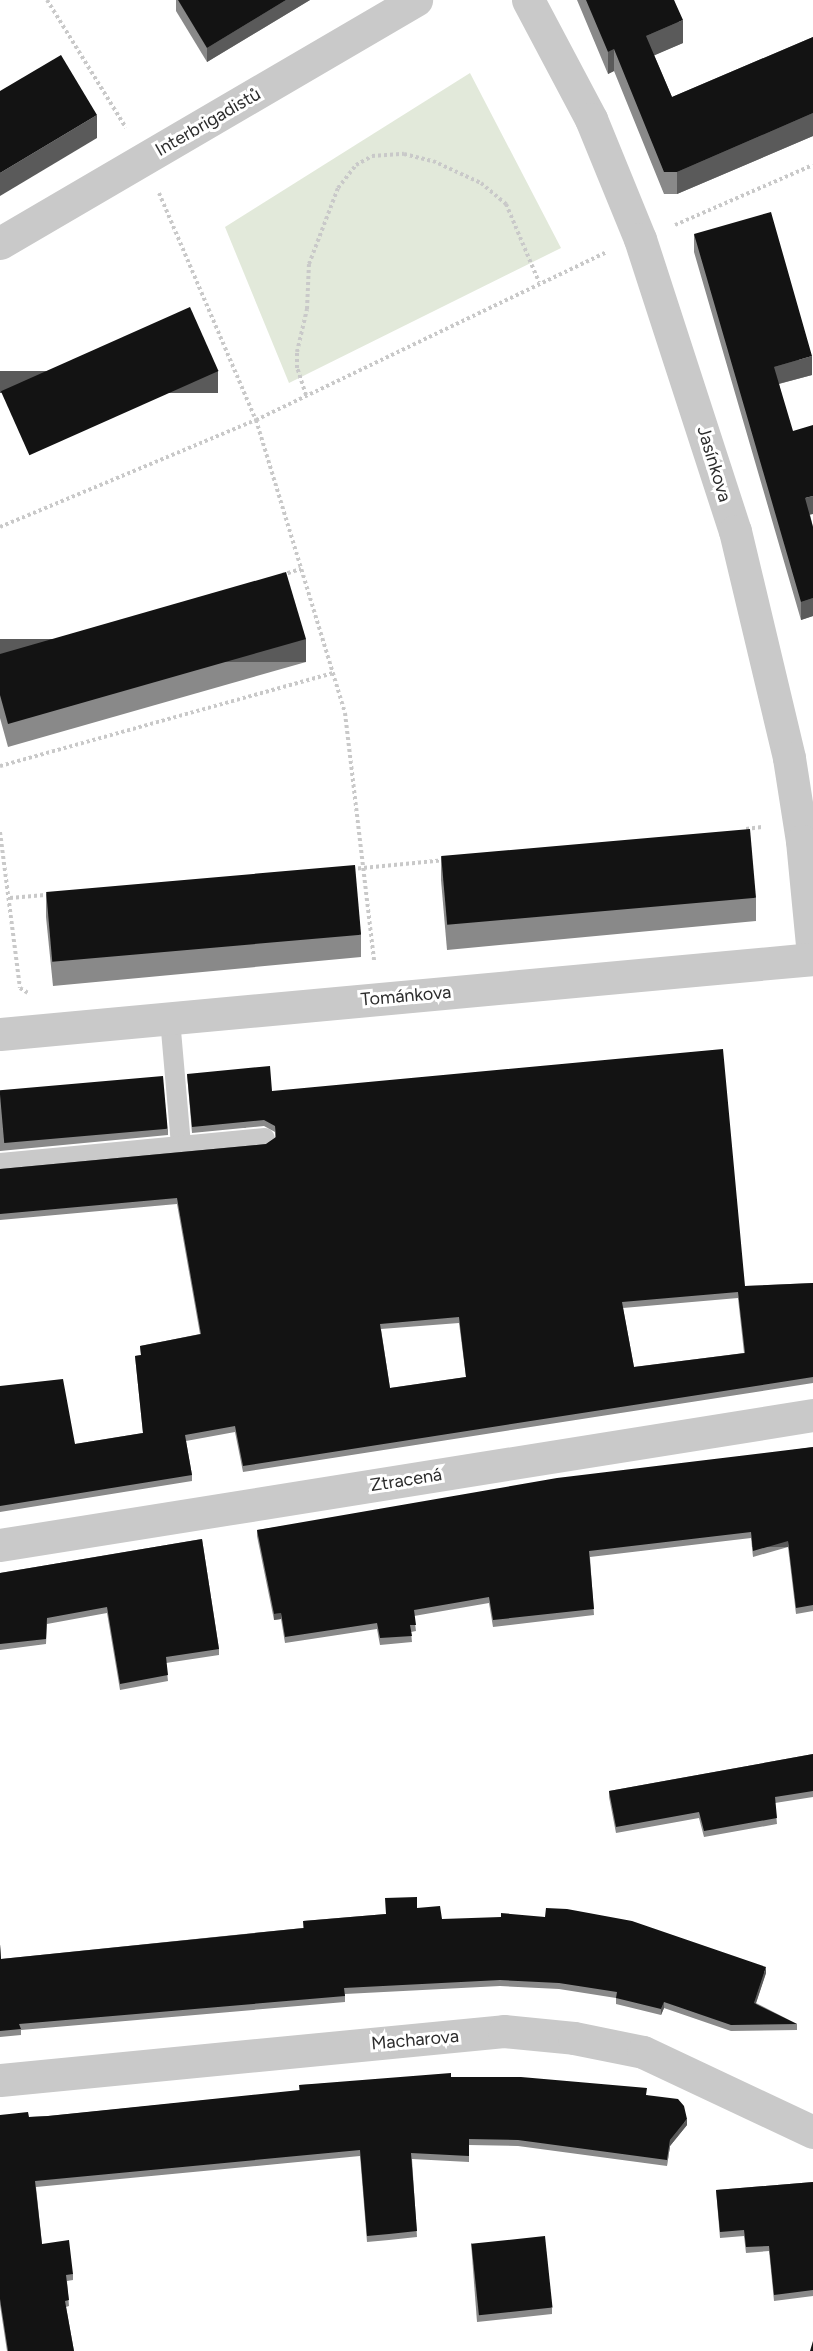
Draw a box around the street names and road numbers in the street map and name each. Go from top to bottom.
street label: Interbrigadistů [151,83,265,161]
street label: Jasínkova [692,423,736,505]
street label: Tománkova [360,981,452,1011]
street label: Ztracená [369,1464,443,1496]
street label: Macharova [370,2025,460,2055]

